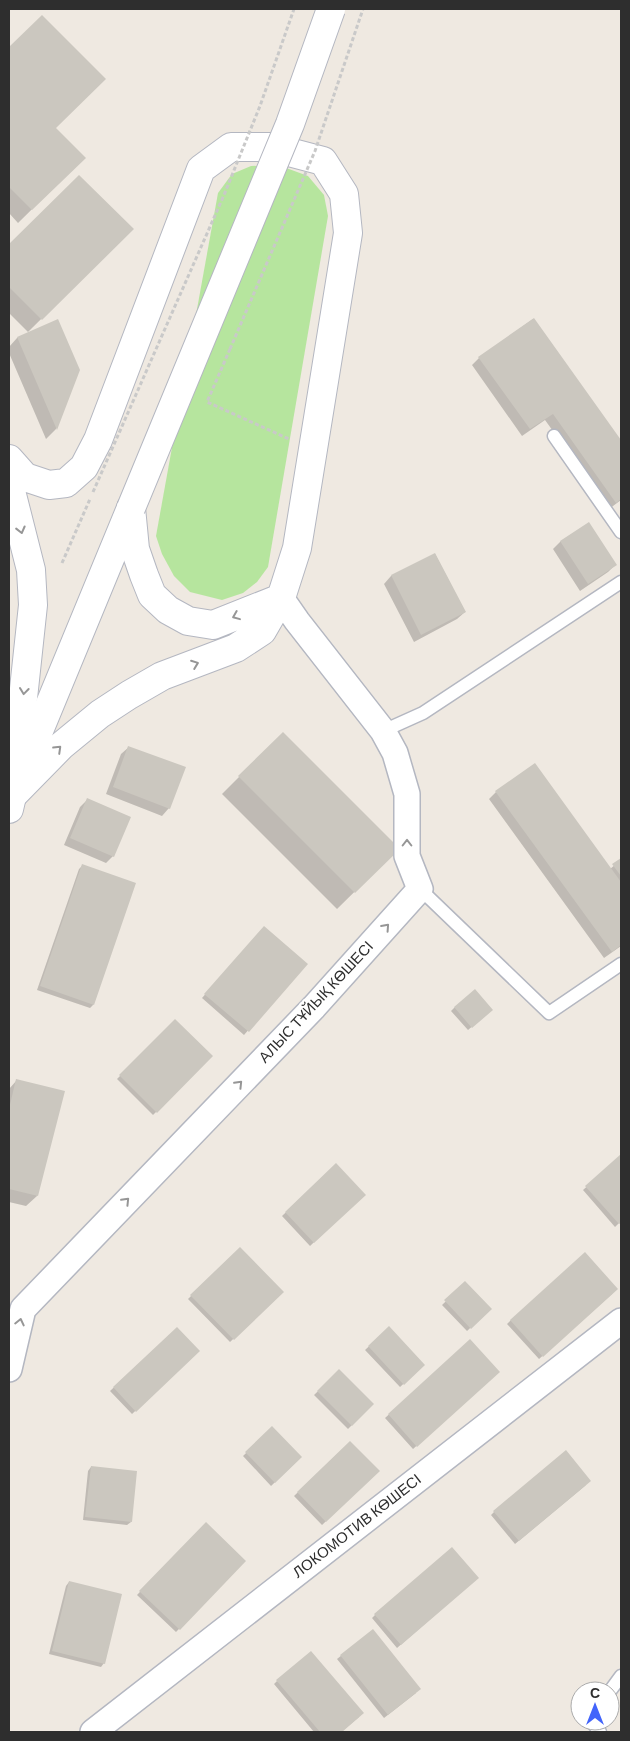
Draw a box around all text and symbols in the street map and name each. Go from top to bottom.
one-way arrow [15,525,26,534]
one-way arrow [232,610,240,620]
one-way arrow [191,660,199,670]
one-way arrow [19,687,30,695]
one-way arrow [53,746,62,755]
one-way arrow [402,839,412,846]
one-way arrow [380,924,388,933]
street label: АЛЫС ТҰЙЫҚ КӨШЕСІ [254,937,376,1066]
one-way arrow [233,1081,242,1090]
one-way arrow [121,1198,130,1207]
one-way arrow [14,1317,25,1326]
street label: ЛОКОМОТИВ КӨШЕСІ [289,1469,424,1581]
north arrow [570,1681,620,1731]
text: С [590,1684,600,1701]

